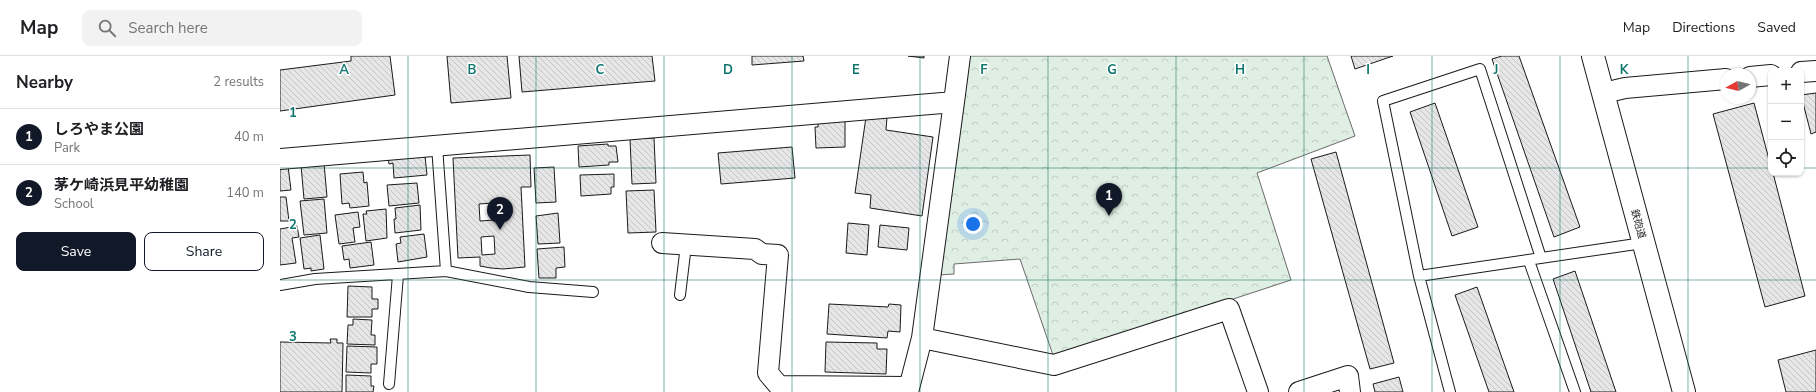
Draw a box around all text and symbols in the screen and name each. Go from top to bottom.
search box [82,10,362,46]
text: Map [20,15,58,41]
icon: search [96,17,118,39]
text: Search here [128,18,208,38]
text: Map [1623,18,1650,37]
text: Directions [1672,18,1735,37]
text: Saved [1757,18,1796,37]
text: A [339,61,349,79]
text: B [468,61,477,79]
text: C [596,61,605,79]
text: D [723,61,733,79]
text: E [852,61,860,79]
text: F [980,61,988,79]
text: G [1107,61,1117,79]
text: H [1235,61,1245,79]
text: I [1366,61,1370,79]
text: J [1493,61,1498,79]
text: K [1620,61,1629,79]
north arrow [1720,68,1756,104]
map controls [1768,68,1804,176]
button: + [1768,68,1804,104]
text: Nearby [16,71,73,94]
text: 2 results [213,73,264,91]
text: 1 [289,104,297,122]
button: − [1768,104,1804,140]
text: しろやま公園 [54,119,144,139]
text: 1 [25,128,33,146]
text: 40 m [234,128,264,146]
text: Park [54,139,80,157]
button: locate [1768,140,1804,176]
text: 茅ケ崎浜見平幼稚園 [54,175,189,195]
pin: 1 [1096,183,1122,216]
text: 2 [25,184,33,202]
text: 140 m [226,184,264,202]
text: School [54,195,94,213]
pin: 2 [487,197,513,230]
street label: 鉄砲道 [1627,208,1649,240]
your location [963,214,983,234]
text: 2 [289,216,297,234]
button: Save [16,232,136,271]
button: Share [144,232,264,271]
text: 3 [289,328,297,346]

